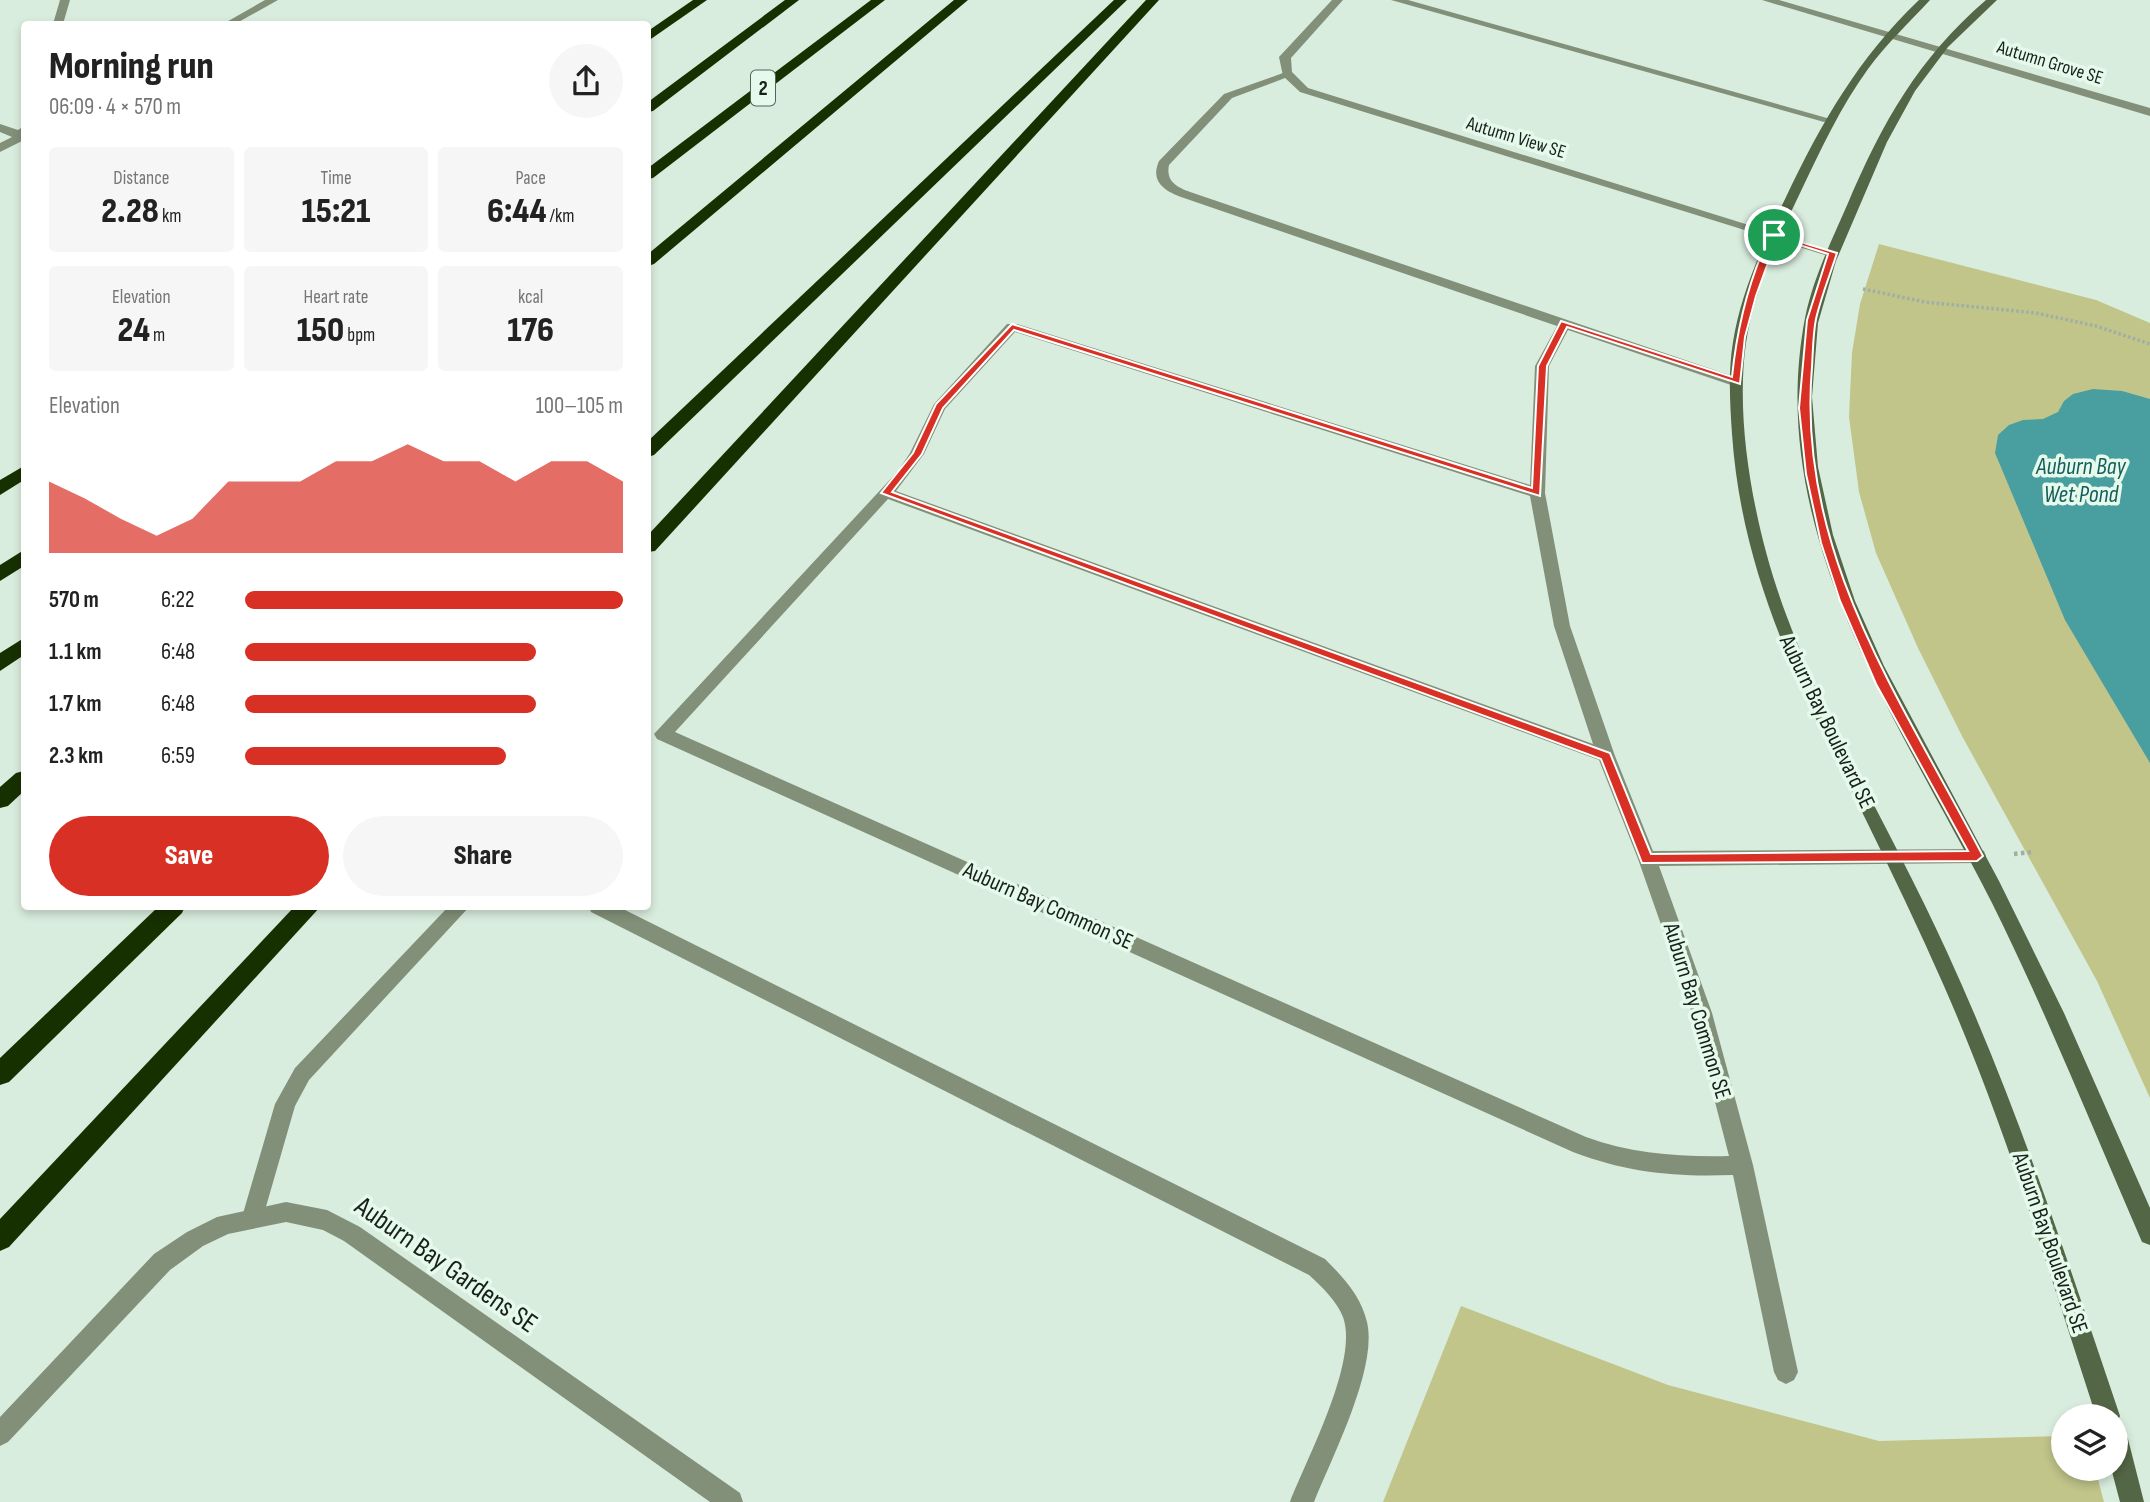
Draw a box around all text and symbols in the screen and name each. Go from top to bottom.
street label: Autumn Grove SE [1993,36,2106,90]
text: Morning run [49,44,214,89]
button: share [549,44,623,118]
road number: 2 [751,70,775,106]
text: 06:09 · 4 × 570 m [49,93,181,121]
street label: Autumn View SE [1463,112,1568,164]
text: Distance [113,167,169,190]
text: Time [320,167,352,190]
text: Pace [516,167,546,190]
text: 2.28 [101,190,159,233]
text: 15:21 [302,190,370,233]
text: 6:44 [487,190,547,233]
text: km [159,205,181,228]
text: /km [547,205,574,228]
pin [1744,205,1804,265]
icon: arrive [1755,216,1793,254]
text: Elevation [112,286,171,309]
text: Heart rate [304,286,368,309]
text: kcal [518,286,543,309]
text: 24 [117,309,150,352]
text: 150 [297,309,344,352]
text: 176 [507,309,554,352]
text: m [150,324,165,347]
text: bpm [344,324,375,347]
text: Elevation [49,392,120,420]
text: 100–105 m [536,392,623,420]
water label: Auburn Bay Wet Pond [2035,452,2127,509]
text: 570 m [49,586,99,614]
text: 6:22 [161,586,194,614]
street label: Auburn Bay Boulevard SE [1773,630,1881,813]
text: 1.1 km [49,638,102,666]
text: 6:48 [161,638,195,666]
text: 1.7 km [49,690,102,718]
text: 6:48 [161,690,195,718]
text: 2.3 km [49,742,103,770]
text: 6:59 [161,742,195,770]
button: Save [49,816,329,896]
button: Share [343,816,623,896]
street label: Auburn Bay Common SE [958,856,1137,956]
street label: Auburn Bay Common SE [1657,919,1737,1102]
street label: Auburn Bay Boulevard SE [2006,1148,2094,1337]
street label: Auburn Bay Gardens SE [348,1189,544,1340]
map controls [2051,1404,2128,1481]
button: layers [2051,1404,2128,1481]

